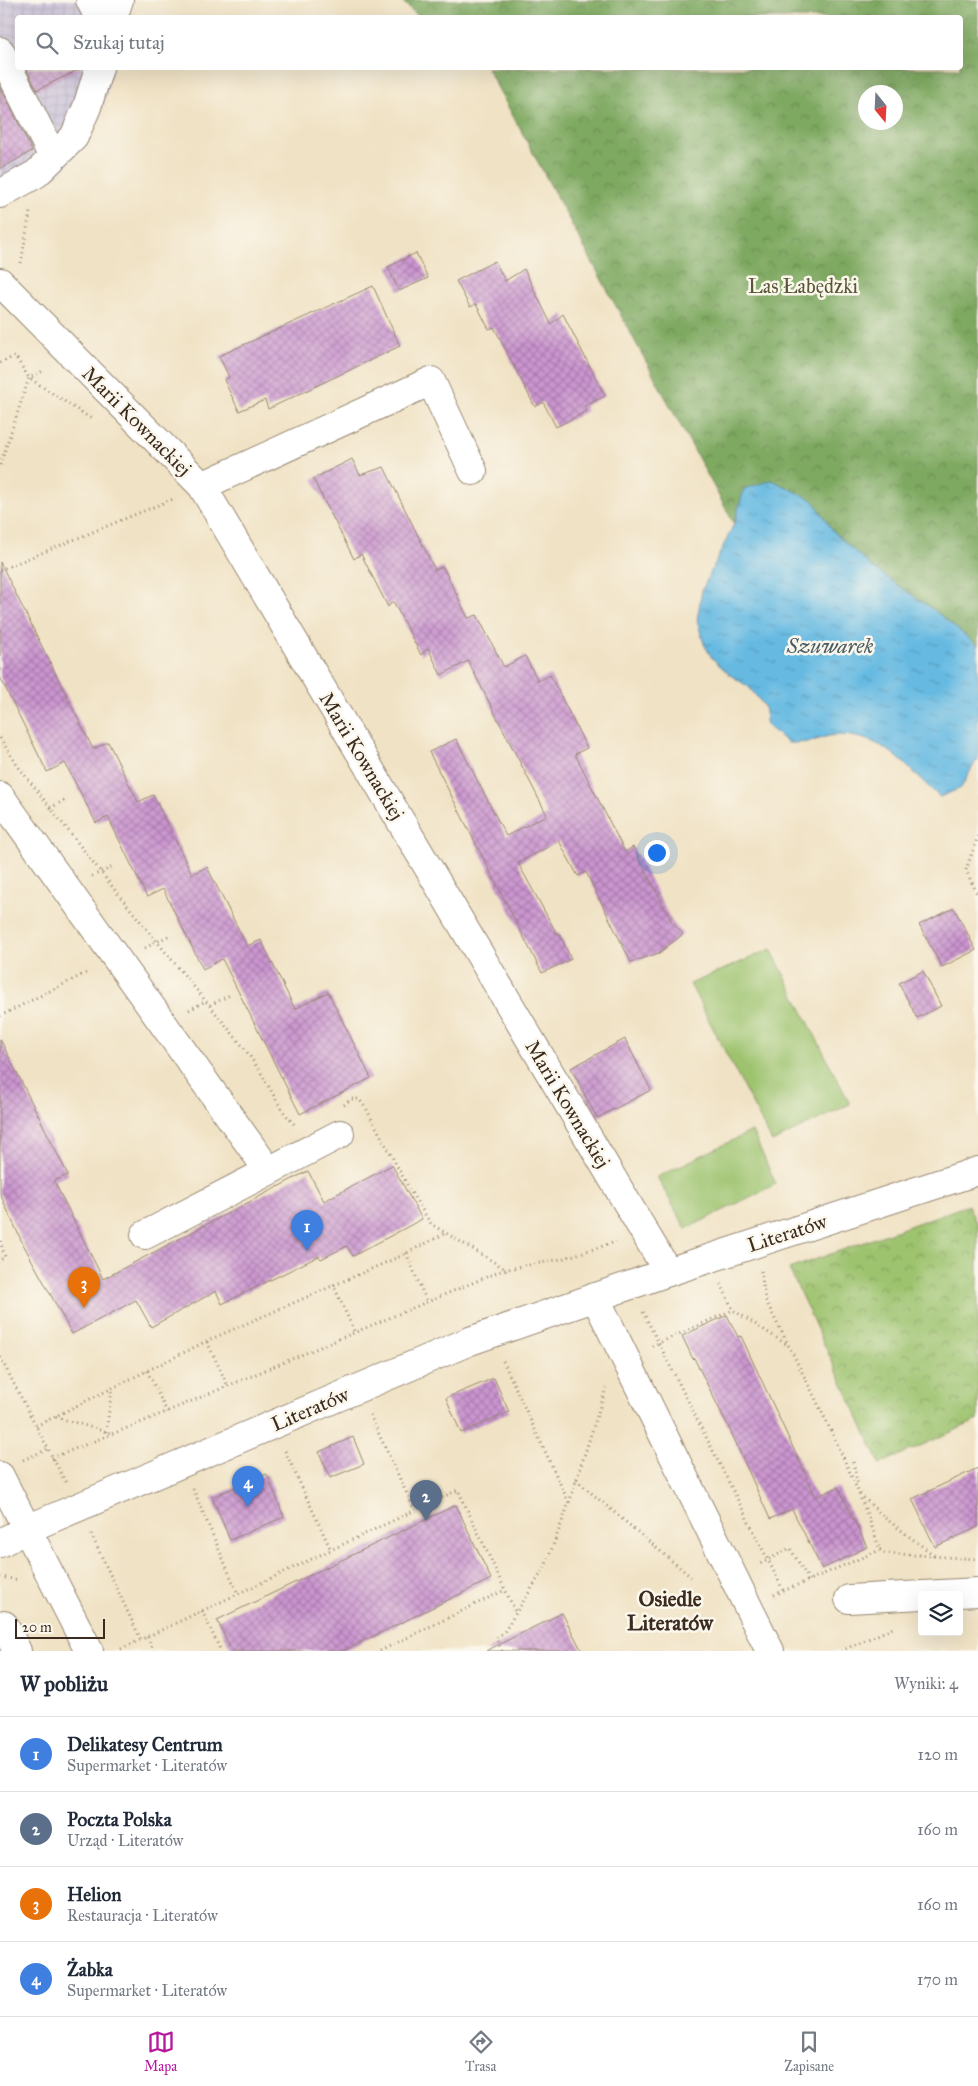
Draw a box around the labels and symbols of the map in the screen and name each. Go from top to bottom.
north arrow [858,85,903,130]
park label: Las Łabędzki [748,274,859,298]
street label: Marii Kownackiej [77,361,197,481]
water label: Szuwarek [786,633,874,659]
street label: Marii Kownackiej [314,688,410,824]
your location [644,840,670,866]
street label: Marii Kownackiej [520,1036,616,1172]
street label: Literatów [744,1209,830,1257]
pin: 1 [291,1210,323,1251]
pin: 3 [68,1267,100,1308]
street label: Literatów [268,1382,353,1436]
pin: 4 [232,1466,264,1507]
pin: 2 [410,1480,442,1521]
district label: Osiedle Literatów [627,1586,714,1636]
scale bar [15,1616,105,1639]

